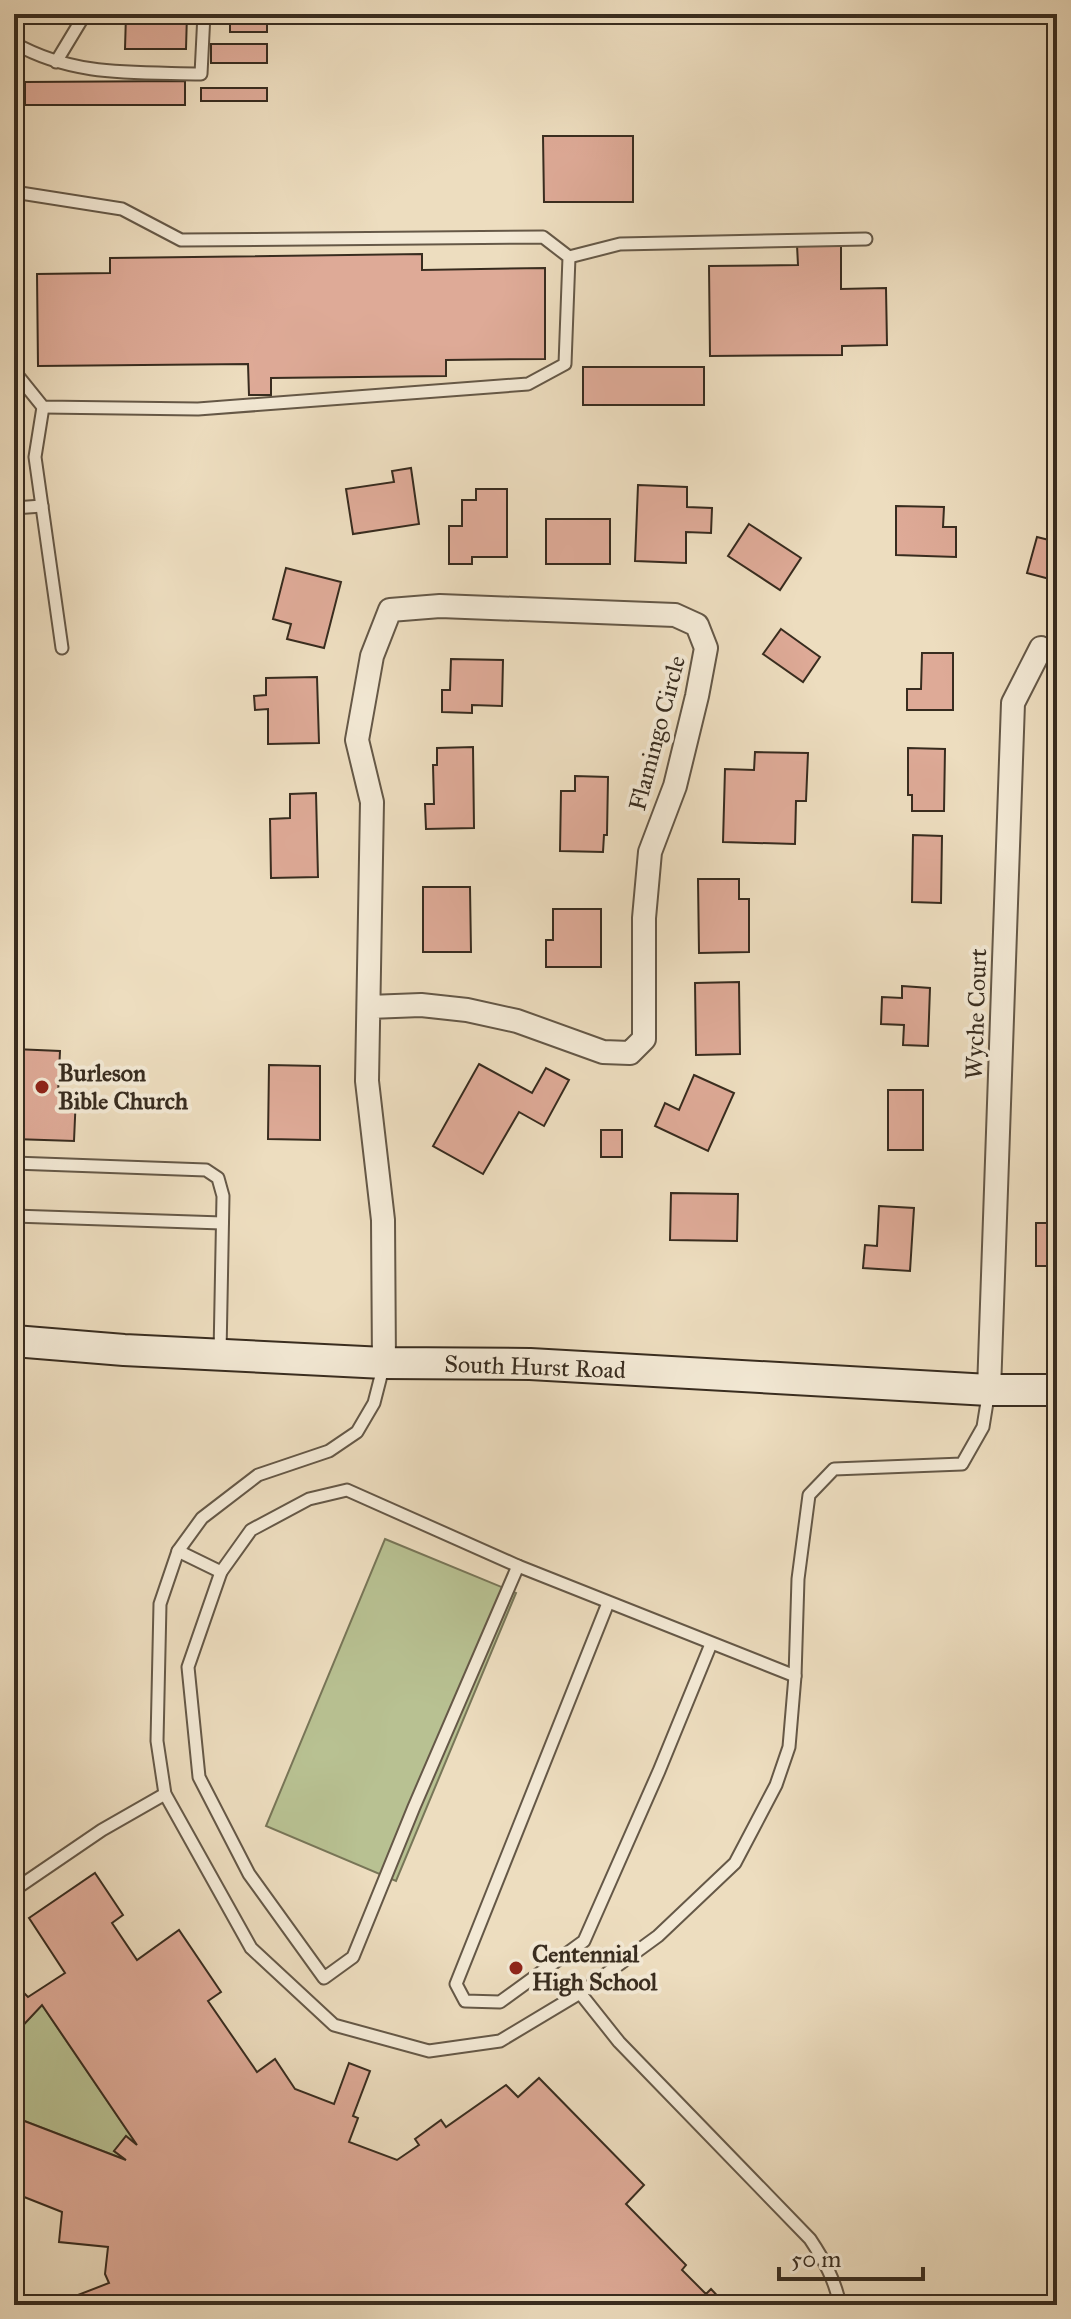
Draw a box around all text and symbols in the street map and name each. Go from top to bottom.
street label: Flamingo Circle [622,652,692,814]
street label: Wyche Court [959,948,993,1080]
place label: Burleson Bible Church [58,1058,189,1116]
marker: Burleson Bible Church [33,1078,51,1096]
street label: South Hurst Road [444,1349,626,1385]
place label: Centennial High School [532,1939,658,1997]
marker: Centennial High School [507,1959,525,1977]
scale bar [779,2231,923,2281]
text: 50 m [791,2244,841,2274]

